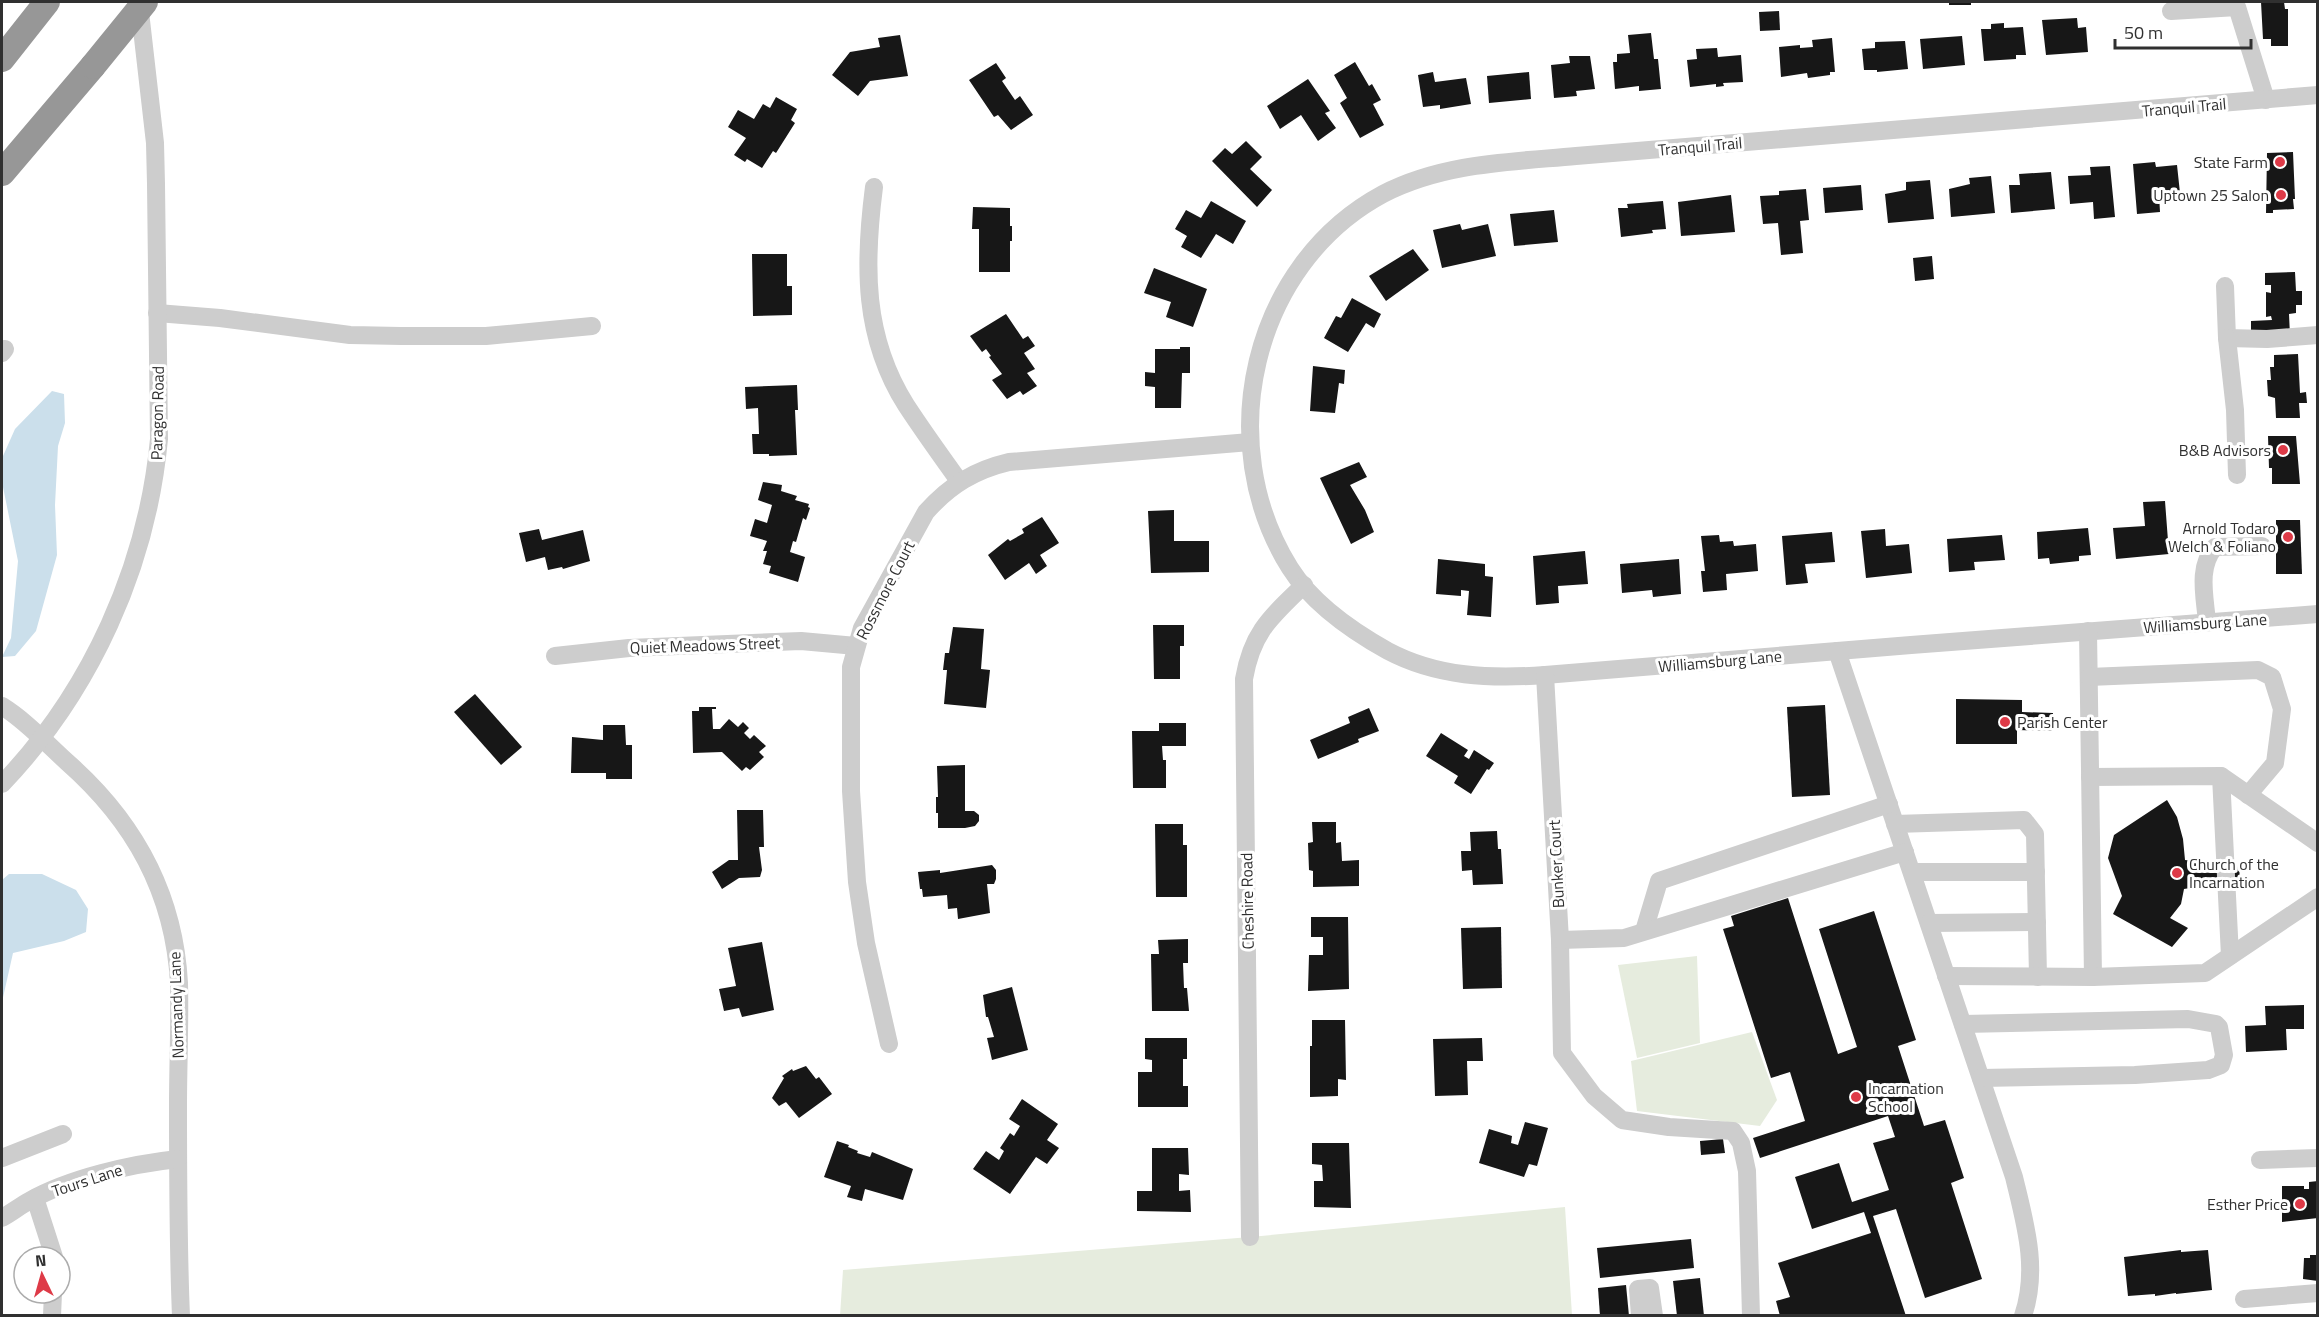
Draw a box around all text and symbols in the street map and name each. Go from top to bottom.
scale bar [2115,12,2252,50]
text: 50 m [2124,19,2163,46]
street label: Tranquil Trail [2141,91,2227,123]
street label: Tranquil Trail [1657,130,1743,162]
place label: State Farm [2194,150,2268,174]
marker: State Farm [2273,155,2287,169]
place label: Uptown 25 Salon [2153,183,2269,207]
marker: Uptown 25 Salon [2274,188,2288,202]
street label: Paragon Road [144,366,170,460]
place label: B&B Advisors [2179,438,2271,462]
marker: B&B Advisors [2276,443,2290,457]
place label: Arnold Todaro Welch & Foliano [2168,516,2276,558]
marker: Arnold Todaro Welch & Foliano [2281,530,2295,544]
street label: Rossmore Court [850,536,920,644]
street label: Williamsburg Lane [2142,607,2268,639]
street label: Quiet Meadows Street [629,630,781,660]
street label: Williamsburg Lane [1657,644,1783,678]
place label: Parish Center [2017,710,2108,734]
marker: Parish Center [1998,715,2012,729]
street label: Bunker Court [1542,819,1570,909]
place label: Church of the Incarnation [2189,852,2279,894]
street label: Cheshire Road [1234,853,1260,949]
marker: Church of the Incarnation [2170,866,2184,880]
street label: Normandy Lane [162,951,190,1059]
place label: Incarnation School [1868,1076,1944,1118]
marker: Incarnation School [1849,1090,1863,1104]
street label: Tours Lane [49,1157,125,1203]
place label: Esther Price [2207,1192,2288,1216]
marker: Esther Price [2293,1197,2307,1211]
north arrow [12,1245,72,1305]
text: N [34,1248,47,1272]

